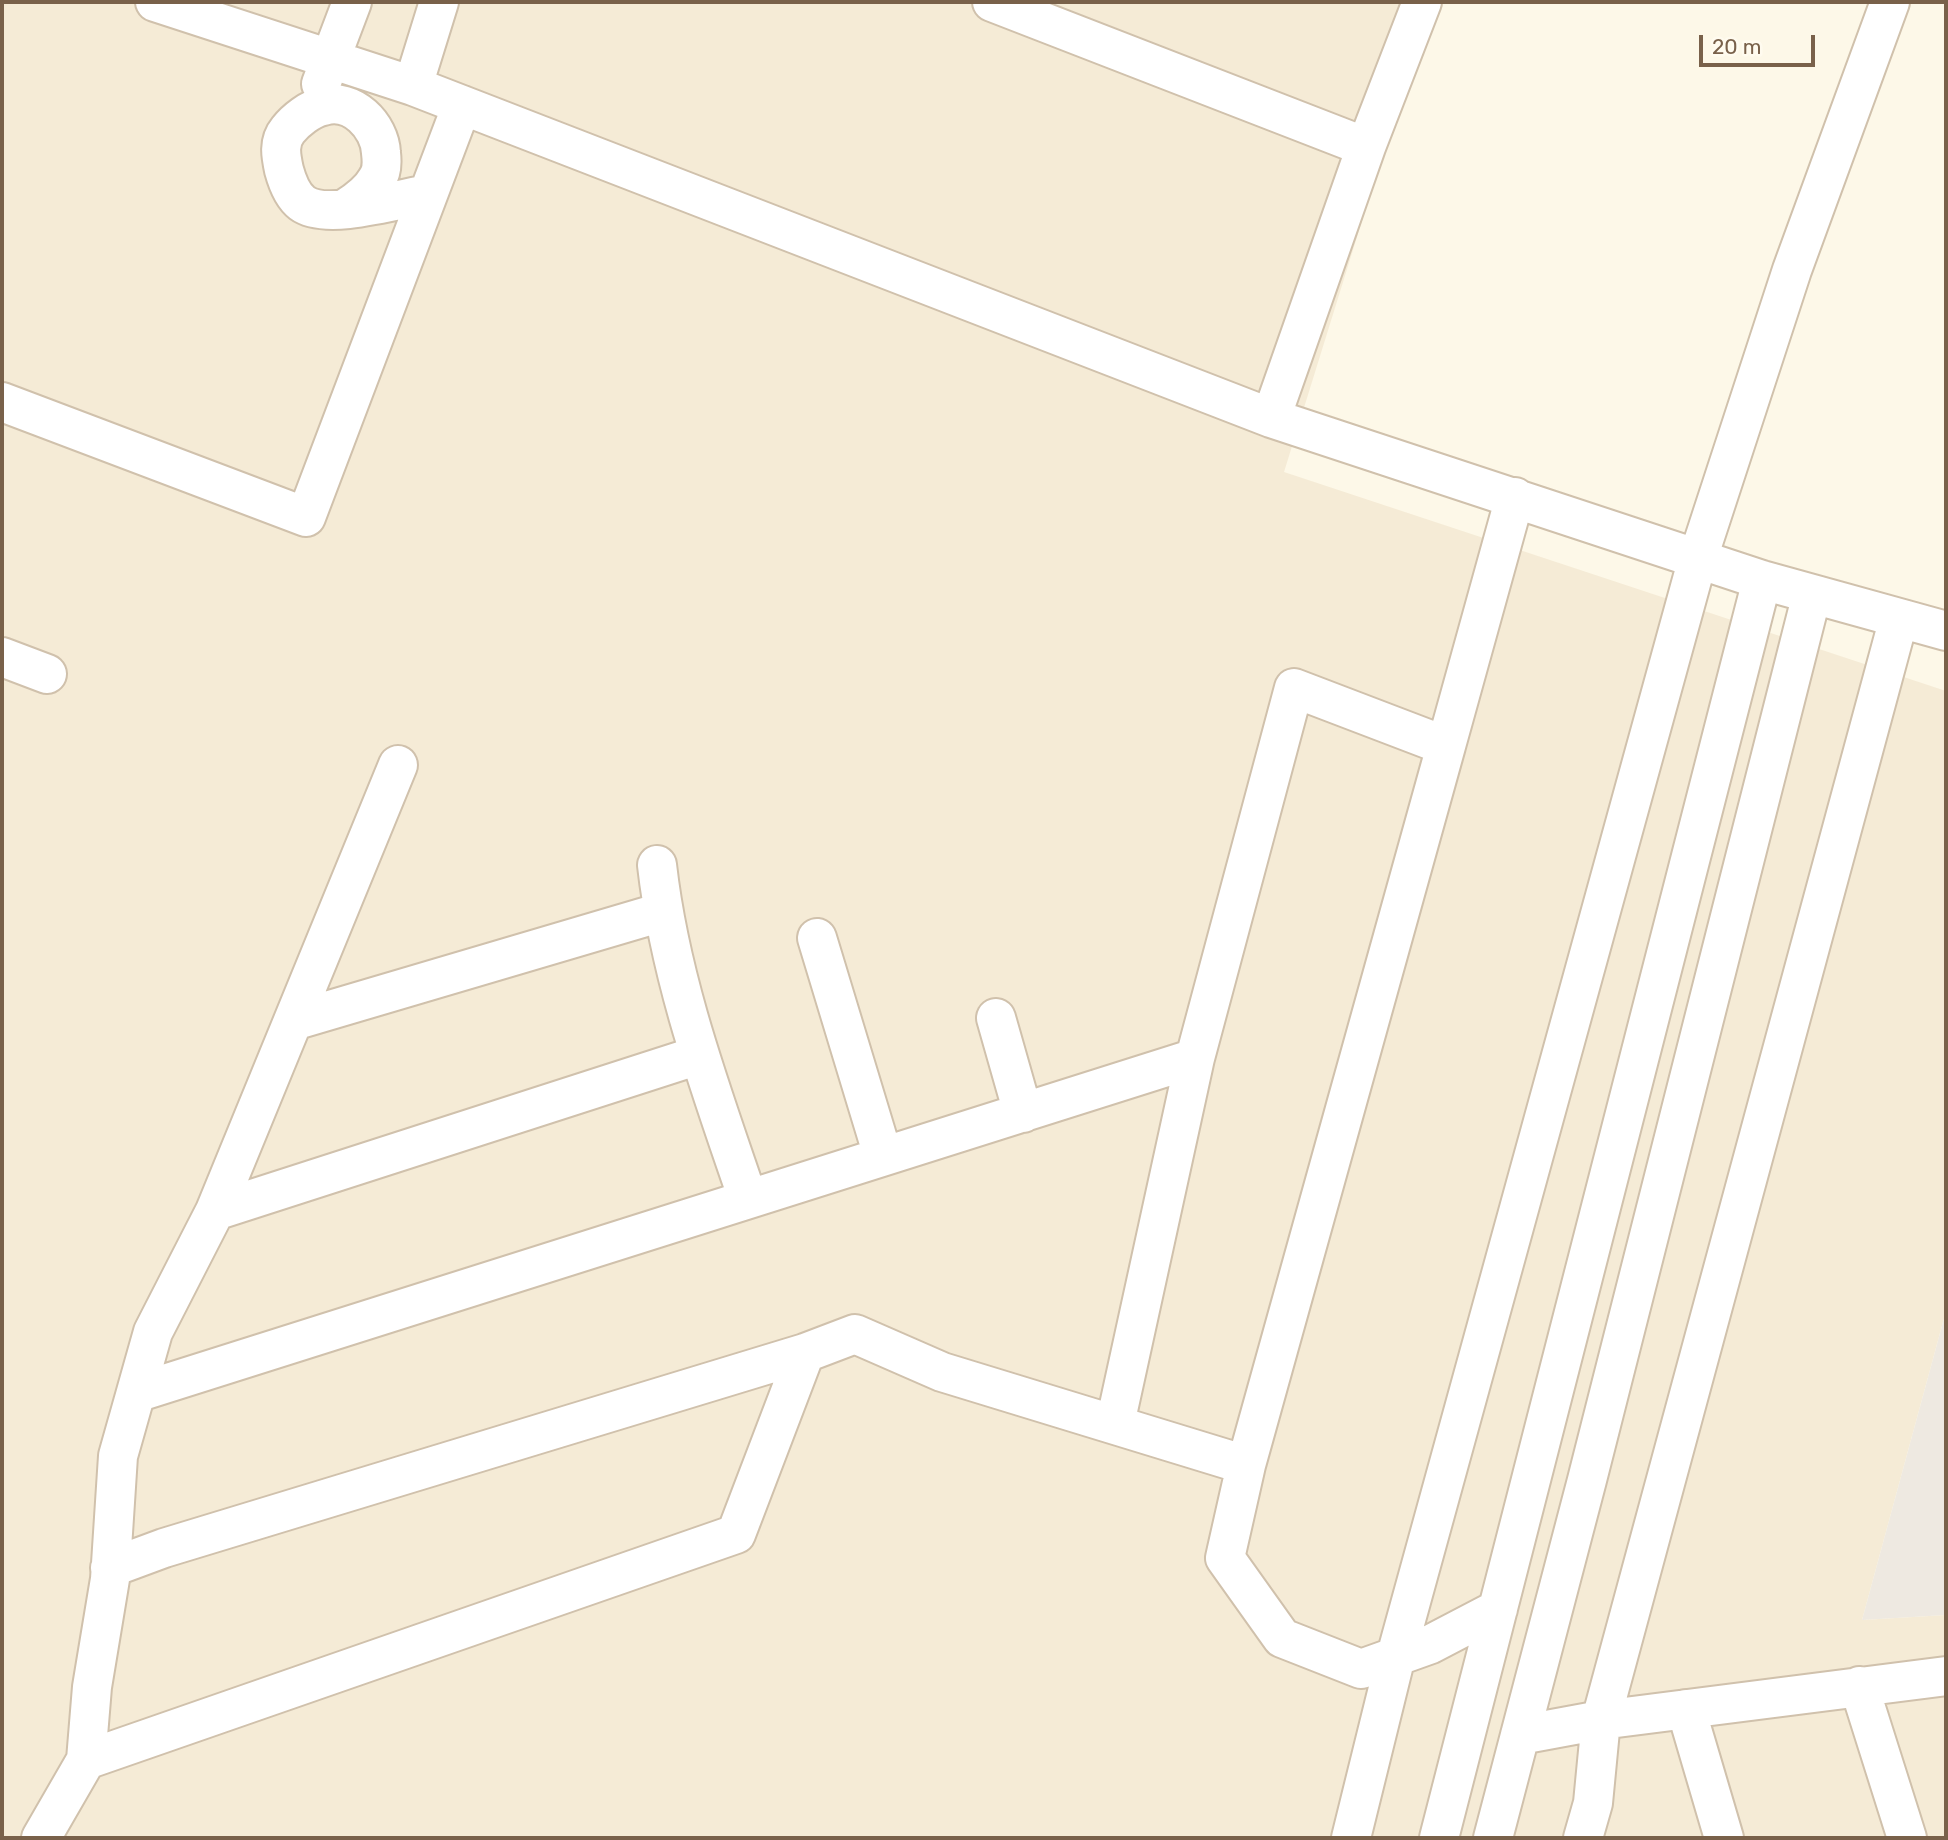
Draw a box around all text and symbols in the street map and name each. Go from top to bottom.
scale bar [1703,21,1818,65]
text: 20 m [1712,34,1761,59]

